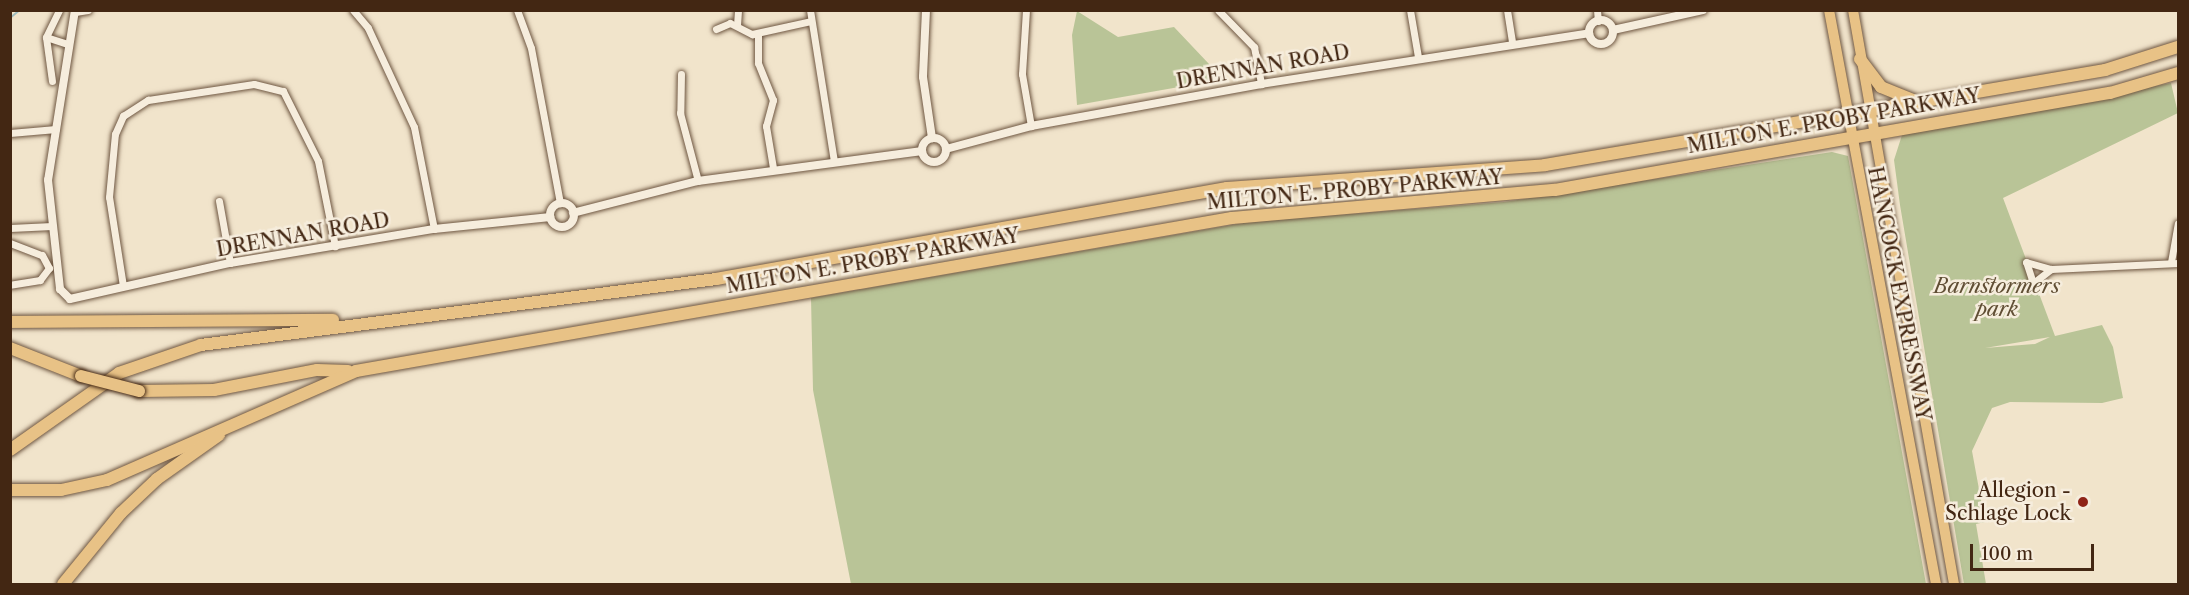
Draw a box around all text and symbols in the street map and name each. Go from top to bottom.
street label: DRENNAN ROAD [1175,40,1351,94]
street label: MILTON E. PROBY PARKWAY [1685,83,1983,159]
street label: HANCOCK EXPRESSWAY [1862,164,1936,424]
street label: MILTON E. PROBY PARKWAY [1205,165,1505,215]
street label: DRENNAN ROAD [215,208,391,262]
street label: MILTON E. PROBY PARKWAY [724,223,1022,299]
park label: Barnstormers park [1934,275,2060,322]
place label: Allegion - Schlage Lock [1945,478,2071,525]
marker: Allegion - Schlage Lock [2076,495,2090,509]
scale bar [1973,532,2098,570]
text: 100 m [1981,543,2033,565]

